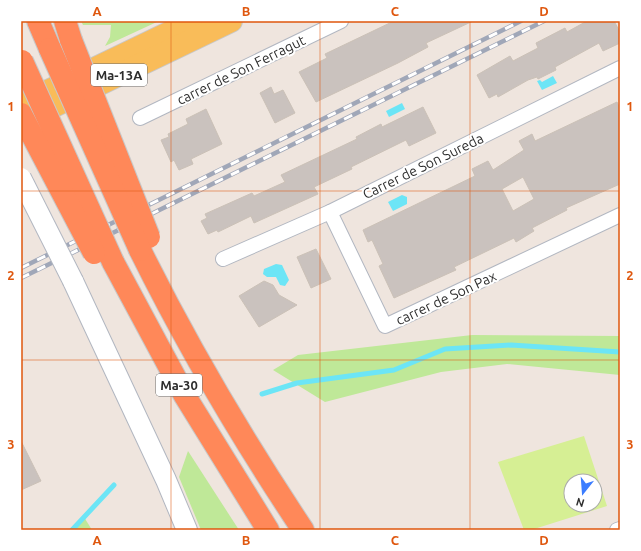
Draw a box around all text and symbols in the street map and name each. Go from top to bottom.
text: A [92,4,102,18]
text: B [242,4,251,18]
text: C [391,4,400,18]
text: D [539,4,549,18]
street label: carrer de Son Ferragut [174,32,308,108]
road number: Ma-13A [91,64,147,86]
text: 1 [7,99,15,113]
text: 1 [626,99,634,113]
street label: Carrer de Son Sureda [360,130,486,202]
text: 2 [7,268,15,282]
street label: carrer de Son Pax [393,268,499,328]
text: 2 [626,268,634,282]
road number: Ma-30 [156,374,202,396]
text: 3 [7,437,15,451]
text: 3 [626,437,634,451]
north arrow [563,473,603,513]
text: N [574,496,586,510]
text: A [92,533,102,547]
text: B [242,533,251,547]
text: C [391,533,400,547]
text: D [539,533,549,547]

